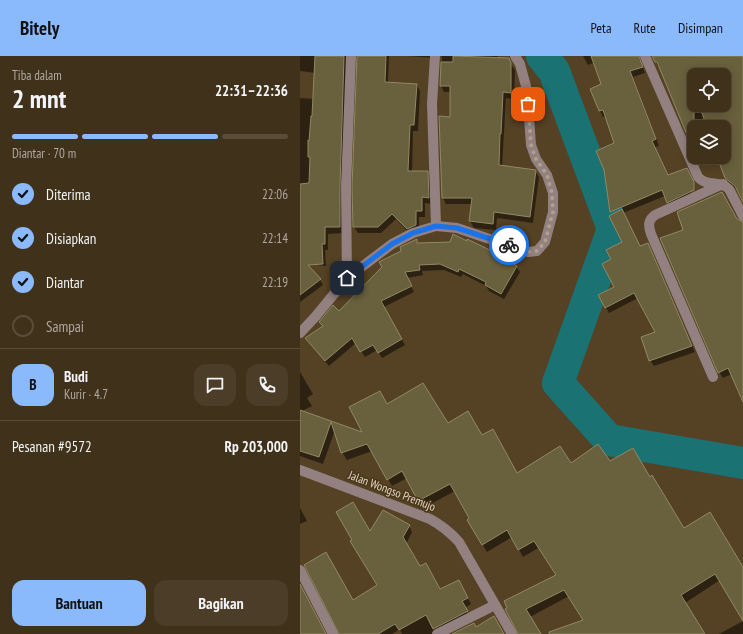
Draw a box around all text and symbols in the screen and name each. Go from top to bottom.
text: Bitely [20,16,59,40]
text: Peta [590,19,612,37]
text: Rute [634,19,656,37]
text: Disimpan [678,19,723,37]
text: Tiba dalam [12,67,62,84]
map controls [687,68,731,164]
button: locate [687,68,731,112]
text: 22:31–22:36 [215,81,288,100]
text: 2 mnt [12,82,66,115]
pin [511,87,545,121]
icon: bag [517,93,539,115]
button: layers [687,120,731,164]
text: Diantar · 70 m [12,145,76,162]
icon: check [12,183,34,205]
text: Diterima [46,185,90,204]
text: 22:06 [262,186,288,203]
courier [489,225,529,265]
icon: check [12,227,34,249]
text: Disiapkan [46,229,96,248]
text: 22:14 [262,230,288,247]
icon: bike [498,234,520,256]
pin [330,261,364,295]
icon: home [336,267,358,289]
icon: check [12,271,34,293]
text: Diantar [46,273,84,292]
text: 22:19 [262,274,288,291]
text: Sampai [46,317,84,336]
button: chat [194,364,236,406]
button: phone [246,364,288,406]
text: Budi [64,367,88,386]
text: B [29,375,37,394]
text: Kurir · 4.7 [64,386,108,403]
text: Pesanan #9572 [12,437,92,456]
text: Rp 203,000 [224,437,288,456]
street label: Jalan Wongso Premujo [346,467,438,514]
button: Bantuan [12,580,146,626]
button: Bagikan [154,580,288,626]

